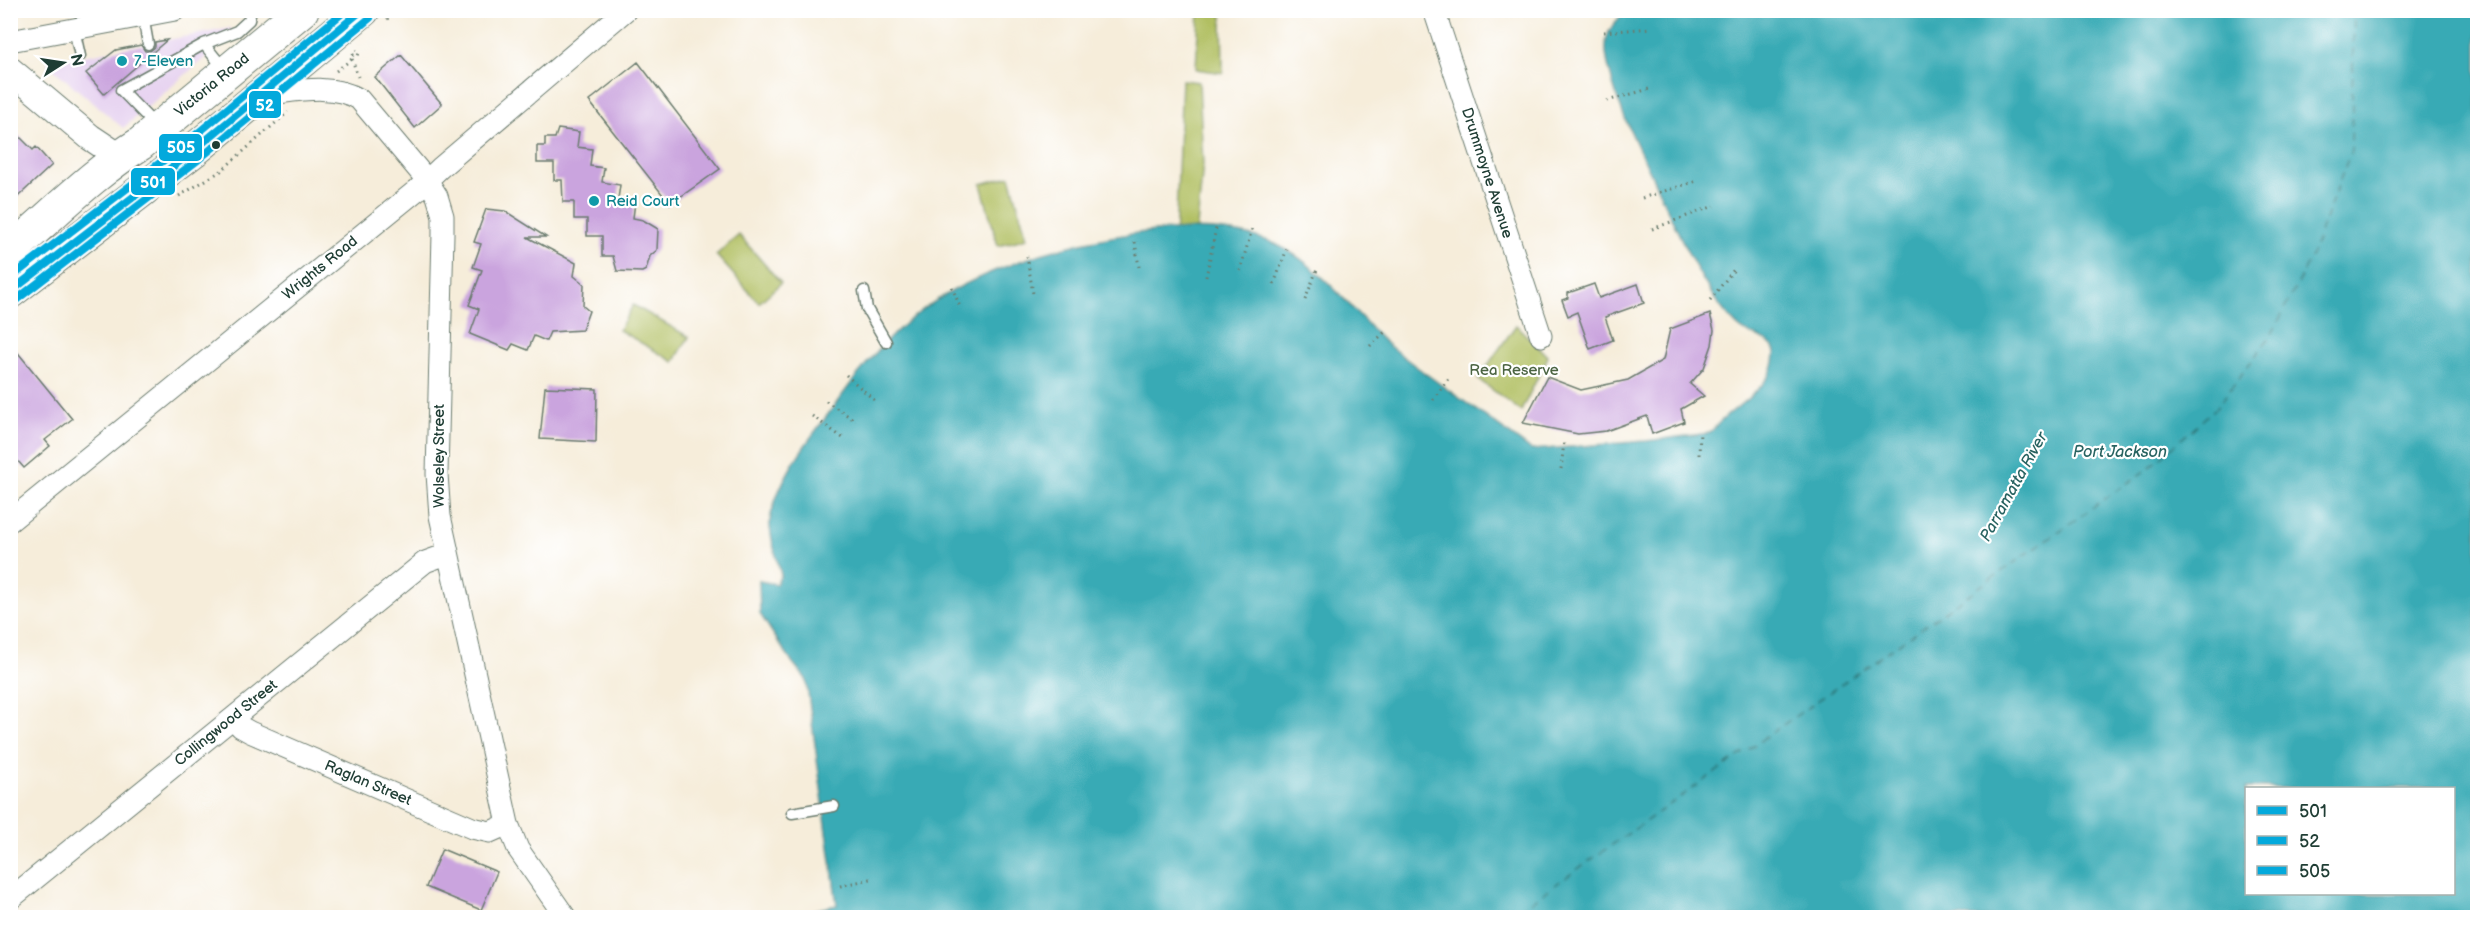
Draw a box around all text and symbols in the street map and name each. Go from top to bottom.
north arrow [33,33,93,93]
street label: Victoria Road [171,49,253,121]
text: N [66,52,87,68]
place label: 7-Eleven [134,52,193,71]
marker: 7-Eleven [115,54,129,68]
line badge: 52 [248,90,282,119]
text: 52 [256,97,275,116]
street label: Drummoyne Avenue [1457,105,1517,241]
line badge: 505 [158,133,203,162]
text: 505 [167,139,195,158]
unlabelled marker [210,139,222,151]
line badge: 501 [130,167,176,196]
text: 501 [140,174,166,193]
place label: Reid Court [606,192,680,211]
marker: Reid Court [587,194,601,208]
street label: Wrights Road [278,232,362,304]
park label: Rea Reserve [1469,361,1559,380]
street label: Wolseley Street [430,404,449,508]
water label: Parramatta River [1976,428,2052,545]
water label: Port Jackson [2073,443,2167,462]
street label: Collingwood Street [171,675,282,770]
street label: Raglan Street [322,756,415,810]
legend [2245,787,2455,895]
text: 501 [2299,801,2327,822]
text: 52 [2299,831,2320,852]
text: 505 [2299,861,2330,882]

